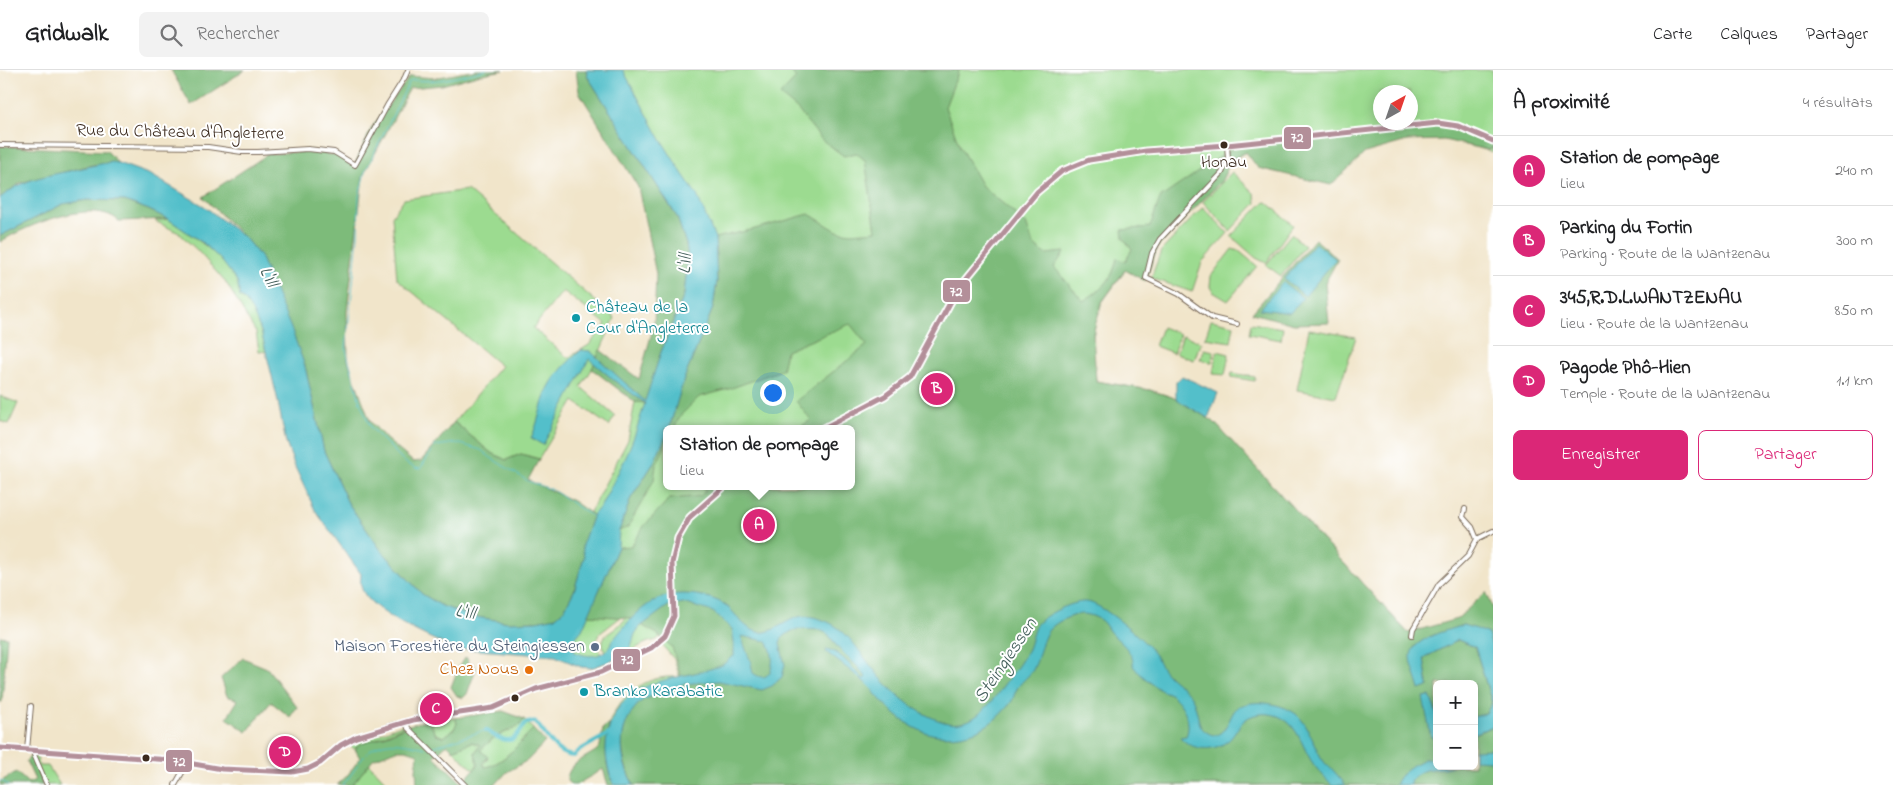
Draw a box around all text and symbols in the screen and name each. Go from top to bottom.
search box [139,12,489,57]
text: Gridwalk [25,17,109,52]
icon: search [157,21,185,49]
text: Rechercher [197,21,279,48]
text: Carte [1653,22,1692,48]
text: Calques [1720,22,1778,48]
text: Partager [1806,22,1868,48]
north arrow [1373,85,1418,130]
text: À proximité [1513,88,1610,118]
text: 4 résultats [1803,91,1873,115]
street label: Rue du Château d'Angleterre [76,118,285,149]
line badge: 72 [1283,126,1312,150]
text: 72 [1291,128,1303,149]
marker: Honau [1219,140,1229,150]
text: Station de pompage [1560,145,1719,172]
place label: Honau [1201,150,1247,175]
text: A [1524,159,1534,183]
text: 240 m [1835,159,1873,183]
text: Lieu [1560,172,1585,196]
text: Parking du Fortin [1560,215,1692,242]
text: B [1524,229,1534,253]
text: 300 m [1836,229,1873,253]
text: Parking · Route de la Wantzenau [1560,242,1770,266]
water label: L'Ill [672,250,700,275]
water label: L'Ill [252,262,286,294]
line badge: 72 [942,279,971,303]
text: 72 [950,282,962,303]
text: 345,R.D.L.WANTZENAU [1560,285,1742,312]
place label: Château de la Cour d'Angleterre [586,295,710,343]
text: C [1525,299,1533,323]
text: 850 m [1835,299,1873,323]
marker: Château de la Cour d'Angleterre [570,312,582,324]
text: Lieu · Route de la Wantzenau [1560,312,1749,336]
text: Pagode Phô-Hien [1560,355,1691,382]
text: D [1523,369,1535,393]
text: 1.1 km [1836,369,1873,393]
pin: B [921,370,953,408]
your location [760,380,786,406]
text: Temple · Route de la Wantzenau [1560,382,1770,406]
popup [663,425,855,490]
button: Enregistrer [1513,430,1688,480]
button: Partager [1698,430,1873,480]
text: Station de pompage [679,432,839,459]
text: Lieu [679,459,704,483]
pin: A [743,506,775,544]
water label: L'Ill [453,598,480,629]
water label: Steingiessen [968,612,1046,710]
place label: Maison Forestière du Steingiessen [334,634,585,661]
marker: Maison Forestière du Steingiessen [589,641,601,653]
line badge: 72 [612,648,641,672]
text: 72 [621,650,633,671]
place label: Chez Nous [440,657,519,683]
marker: Chez Nous [523,664,535,676]
place label: Branko Karabatic [593,679,722,705]
map controls [1433,680,1478,770]
button: + [1433,680,1478,725]
marker: Branko Karabatic [578,686,590,698]
pin: C [420,690,452,728]
unlabelled marker [510,693,520,703]
button: − [1433,725,1478,770]
pin: D [269,733,301,771]
line badge: 72 [165,749,193,773]
text: 72 [173,752,185,773]
unlabelled marker [141,753,151,763]

